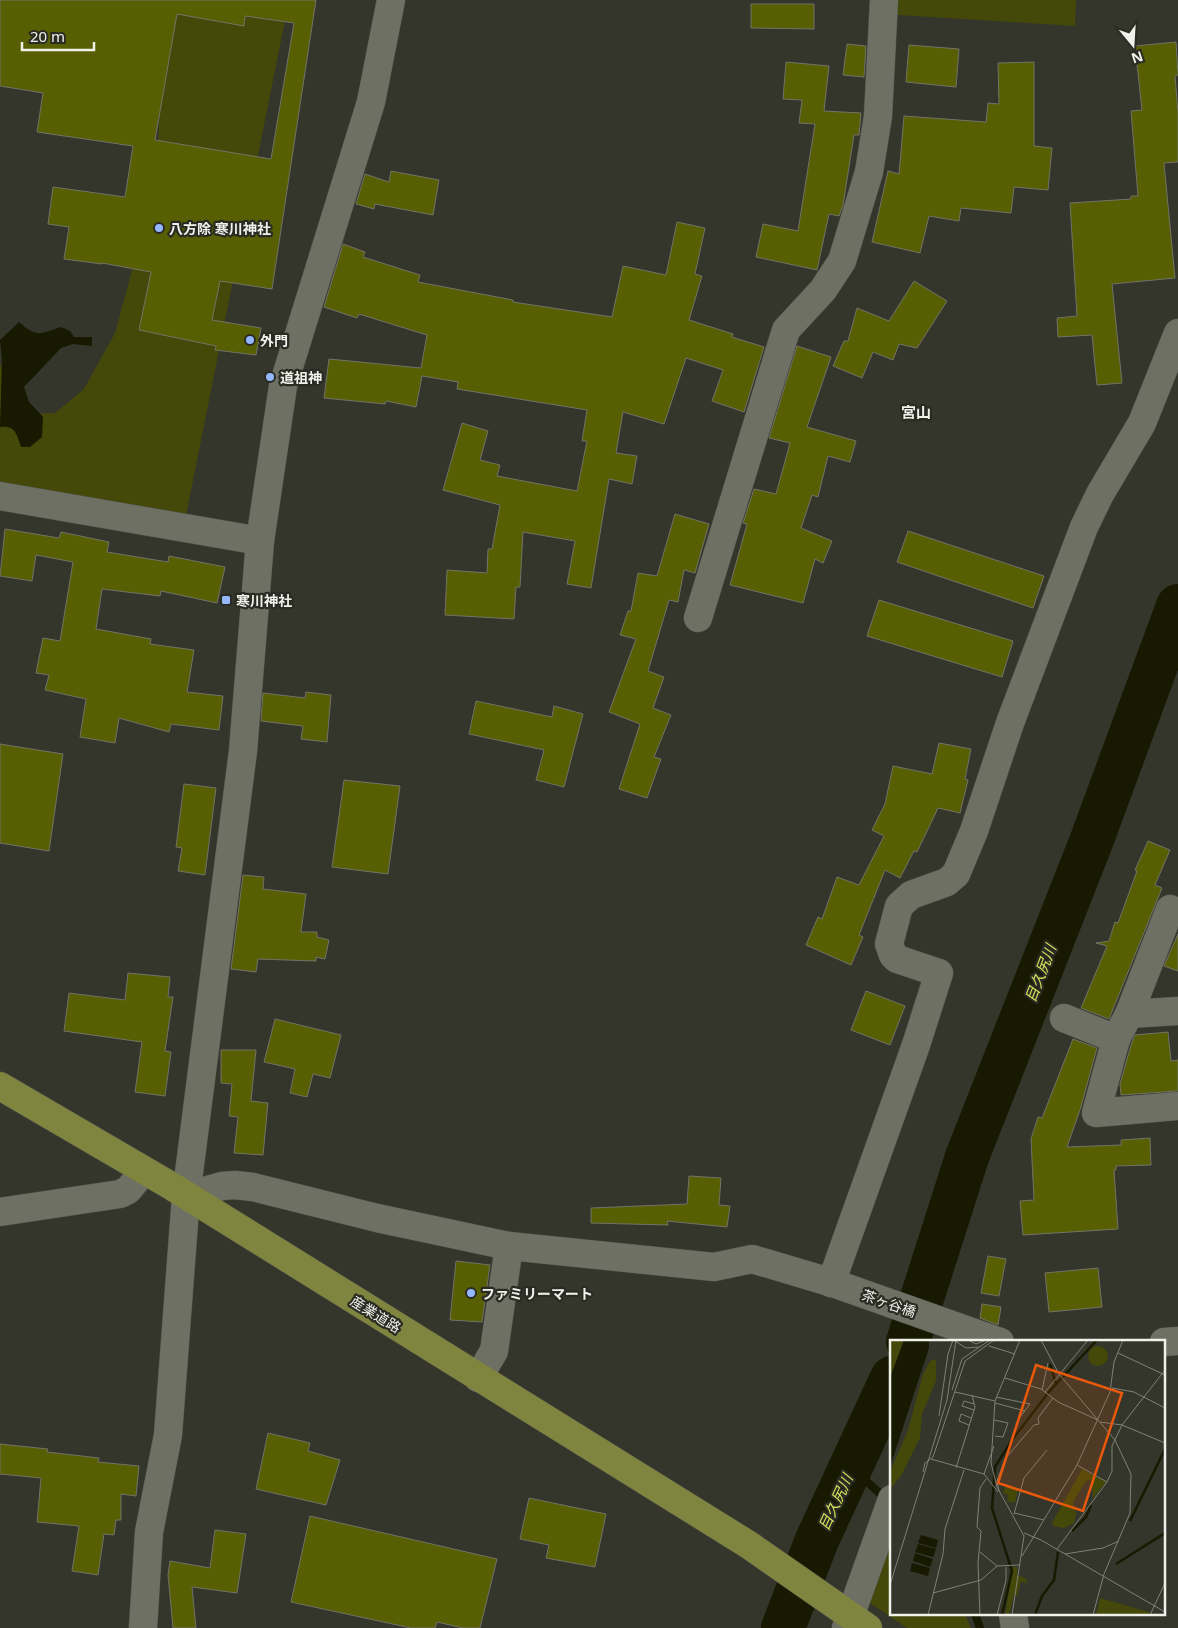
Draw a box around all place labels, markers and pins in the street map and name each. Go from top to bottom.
place label: 八方除 寒川神社 [169,219,271,238]
marker: 八方除 寒川神社 [153,222,165,234]
place label: 外門 [260,331,288,350]
marker: 外門 [244,334,256,346]
place label: 道祖神 [280,368,322,387]
marker: 道祖神 [264,371,276,383]
place label: 寒川神社 [236,591,292,610]
marker: 寒川神社 [220,594,232,606]
place label: ファミリーマート [481,1284,593,1303]
marker: ファミリーマート [465,1287,477,1299]

